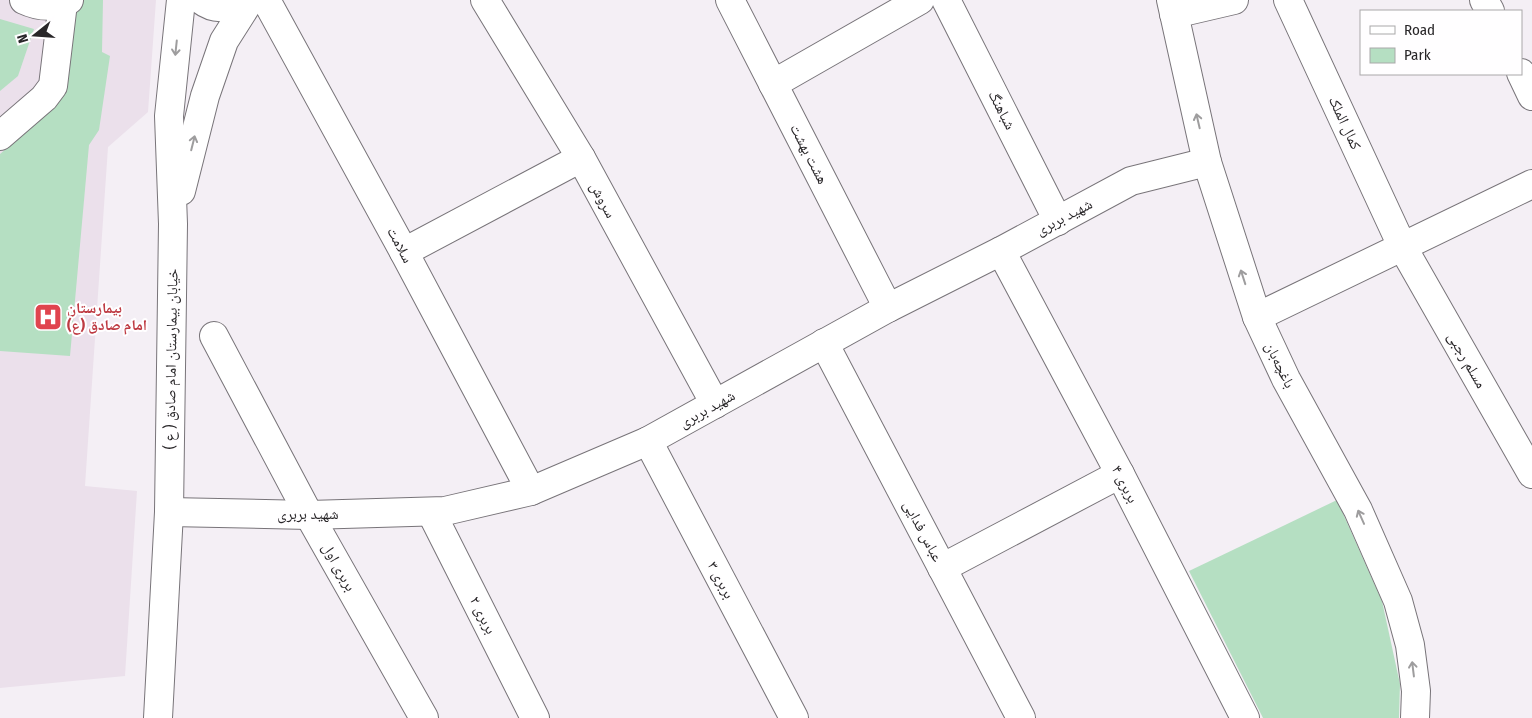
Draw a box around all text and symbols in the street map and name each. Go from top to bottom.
north arrow [10,10,60,60]
legend [1360,10,1522,75]
text: Road [1404,21,1435,39]
text: N [14,32,32,45]
one-way arrow [171,40,181,56]
text: Park [1404,46,1431,64]
street label: شباهنگ [985,87,1020,133]
street label: کمال الملک [1324,93,1365,153]
one-way arrow [1193,113,1202,129]
street label: هشت بهشت [786,121,832,187]
one-way arrow [189,135,198,151]
street label: سروش [585,179,620,222]
street label: شهید بربری [1033,195,1096,240]
street label: سلامت [383,224,417,266]
street label: خیابان بیمارستان امام صادق ( ع ) [160,268,183,450]
one-way arrow [1238,269,1248,285]
place label: بیمارستان امام صادق (ع) [67,299,147,335]
hospital icon: بیمارستان امام صادق (ع) [33,302,63,332]
street label: مسلم رجبی [1443,329,1490,392]
street label: باغچه‌بان [1260,339,1299,391]
street label: شهید بربری [676,386,739,433]
street label: بربری ۴ [1107,462,1142,506]
street label: عباس فدایی [898,497,947,566]
street label: شهید بربری [277,505,339,524]
one-way arrow [1356,509,1366,524]
street label: بربری اول [317,540,360,595]
street label: بربری ۳ [703,558,738,602]
street label: بربری ۲ [465,593,500,637]
one-way arrow [1408,662,1418,678]

